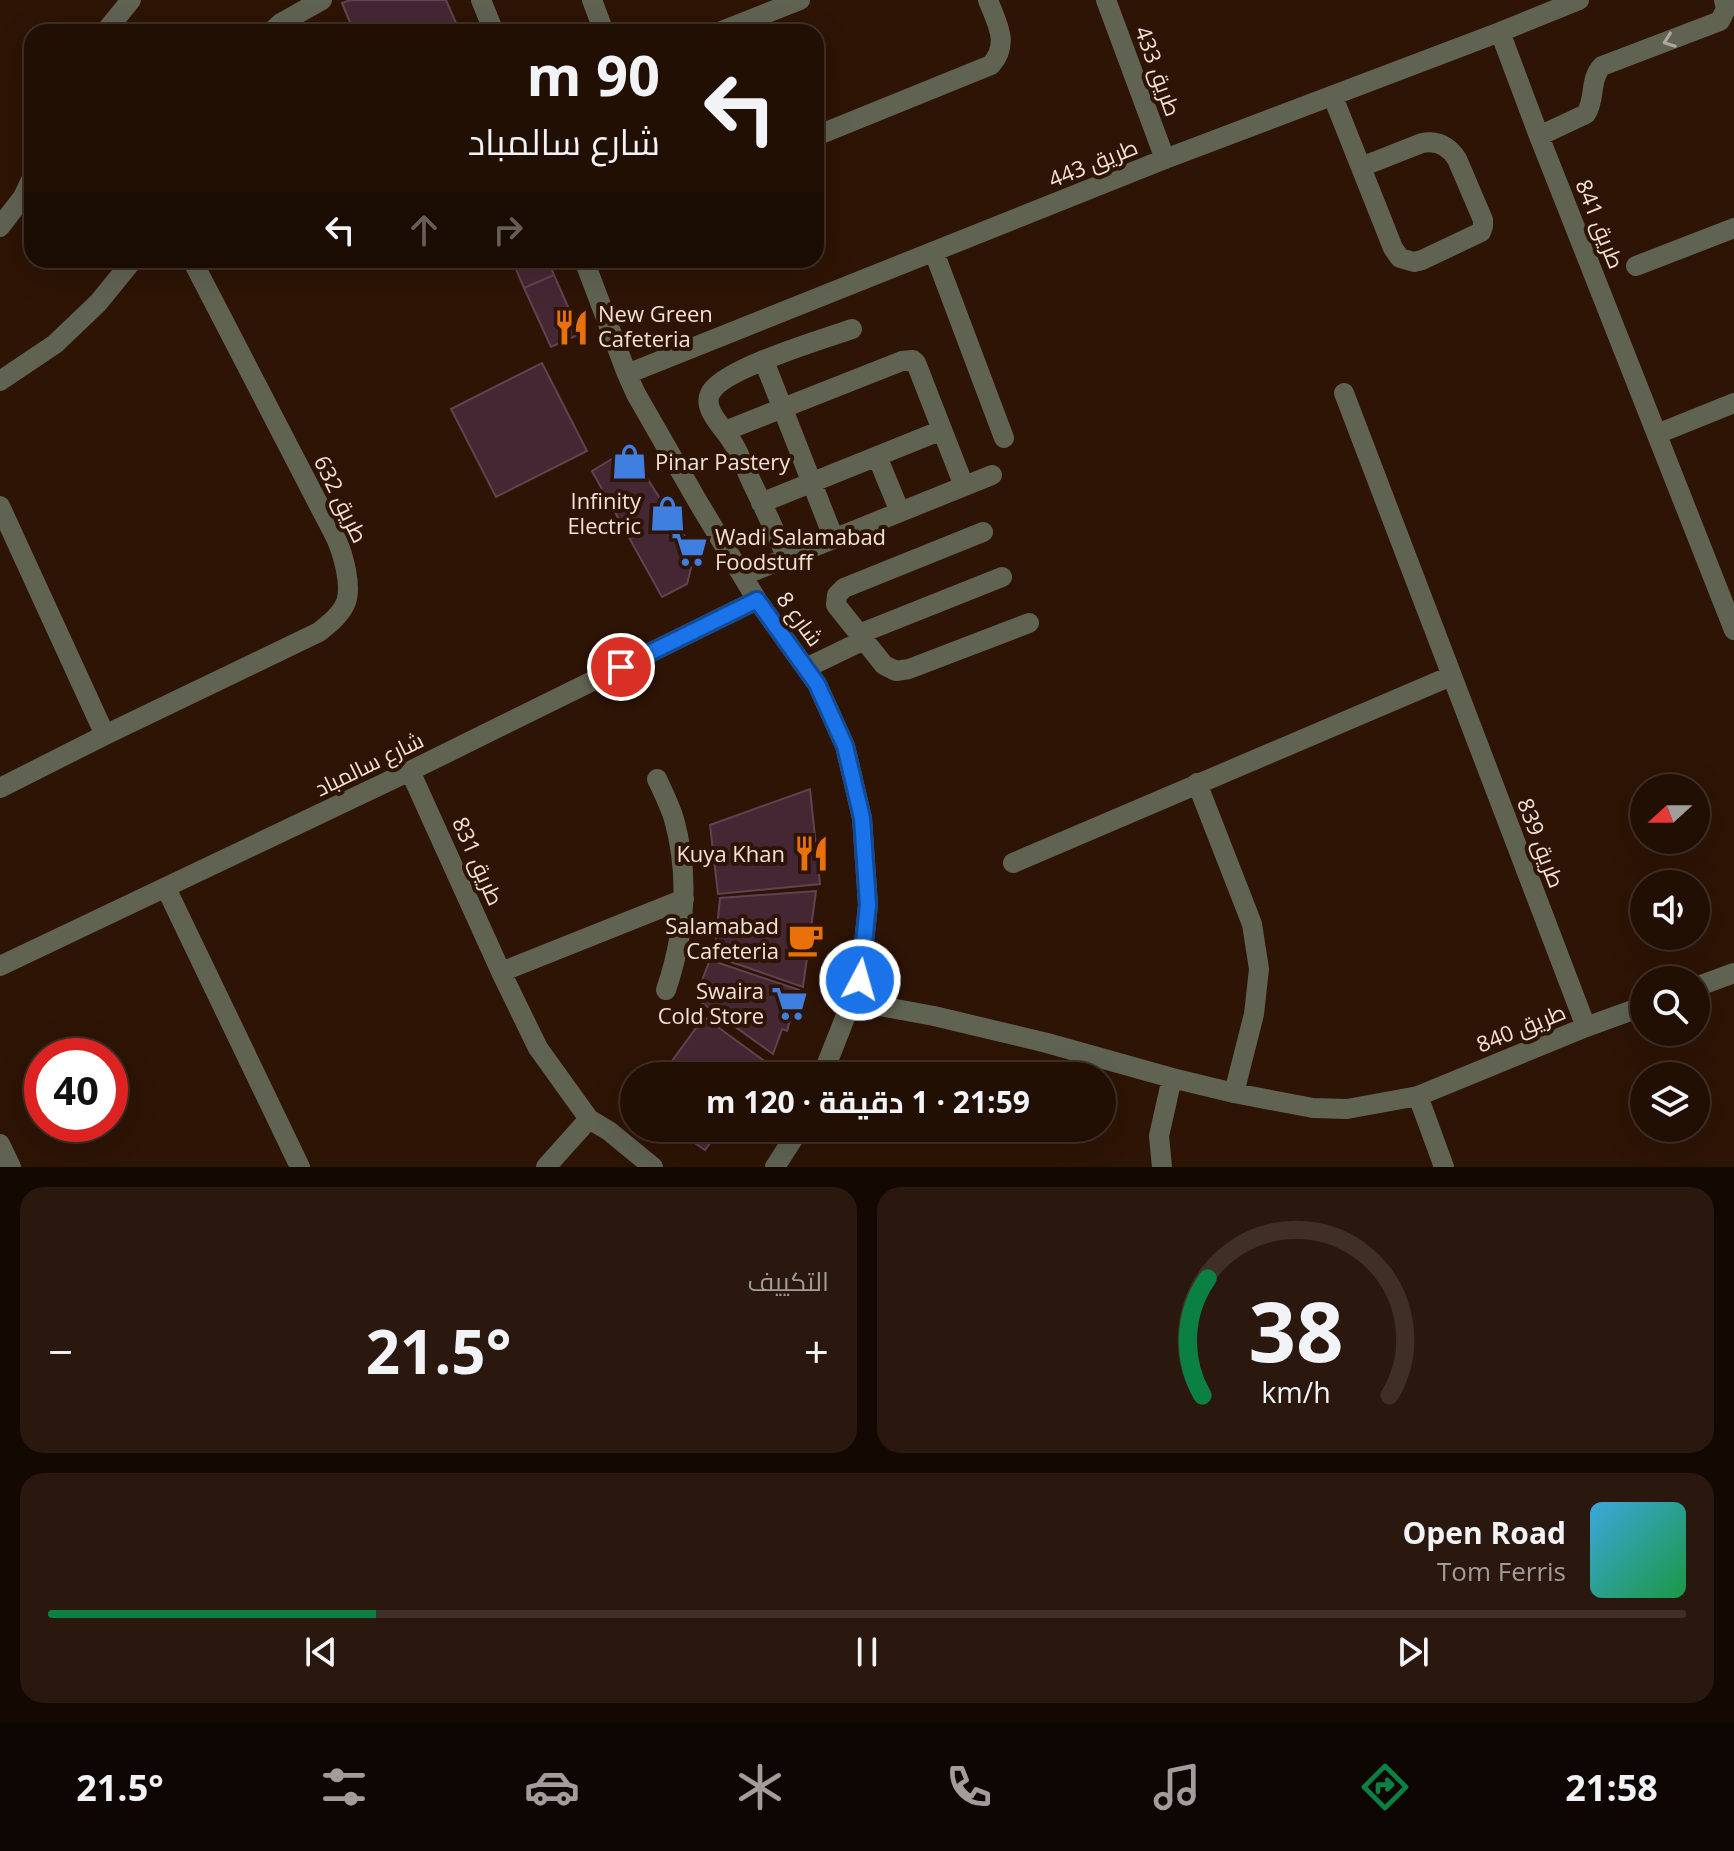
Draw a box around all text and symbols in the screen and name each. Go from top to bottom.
street label: طريق 433 [1129,21,1189,120]
one-way arrow [1662,31,1676,48]
text: 90 m [526,36,660,112]
icon: left [688,56,792,160]
text: شارع سالمباد [468,117,660,166]
street label: طريق 443 [1044,131,1142,194]
street label: طريق 841 [1569,175,1632,273]
icon: left [318,208,362,252]
icon: ahead [402,208,446,252]
icon: right [486,208,530,252]
place label: New Green Cafeteria [598,298,713,353]
restaurant icon: New Green Cafeteria [553,308,591,346]
shop icon: Pinar Pastery [610,443,648,481]
place label: Pinar Pastery [655,446,791,476]
street label: طريق 632 [308,450,376,547]
place label: Infinity Electric [567,485,642,540]
shop icon: Infinity Electric [648,495,686,533]
place label: Wadi Salamabad Foodstuff [715,521,886,576]
supermarket icon: Wadi Salamabad Foodstuff [670,531,708,569]
street label: شارع 8 [770,585,831,652]
pin [587,633,655,701]
icon: arrive [599,645,643,689]
street label: شارع سالمباد [309,724,428,803]
north arrow [1630,774,1710,854]
map controls [1630,774,1710,1142]
street label: طريق 839 [1511,794,1573,892]
street label: طريق 831 [446,812,512,910]
restaurant icon: Kuya Khan [792,835,830,873]
place label: Kuya Khan [676,838,785,868]
button: sound [1630,870,1710,950]
place label: Salamabad Cafeteria [665,910,779,965]
cafe icon: Salamabad Cafeteria [786,920,824,958]
position arrow [818,938,902,1022]
button: search [1630,966,1710,1046]
place label: Swaira Cold Store [658,975,764,1030]
supermarket icon: Swaira Cold Store [771,985,809,1023]
street label: طريق 840 [1472,996,1570,1059]
speed limit sign: 40 [24,1038,128,1142]
button: layers [1630,1062,1710,1142]
text: 21:59 · 1 دقيقة · 120 m [706,1081,1030,1122]
text: التكييف [747,1263,829,1299]
text: 38 [1248,1273,1343,1386]
text: 21.5° [366,1310,511,1392]
text: − [48,1321,73,1381]
text: + [804,1321,829,1381]
text: km/h [1261,1372,1330,1411]
text: Open Road [1402,1512,1566,1553]
text: Tom Ferris [1437,1553,1566,1589]
icon: previous [299,1630,343,1674]
icon: pause [845,1630,889,1674]
icon: next [1391,1630,1435,1674]
icon: filters [316,1759,372,1815]
icon: car [524,1759,580,1815]
icon: climate [732,1759,788,1815]
icon: phone [941,1759,997,1815]
icon: music [1149,1759,1205,1815]
icon: directions [1357,1759,1413,1815]
text: 21.5° [76,1763,164,1812]
text: 21:58 [1565,1763,1658,1812]

